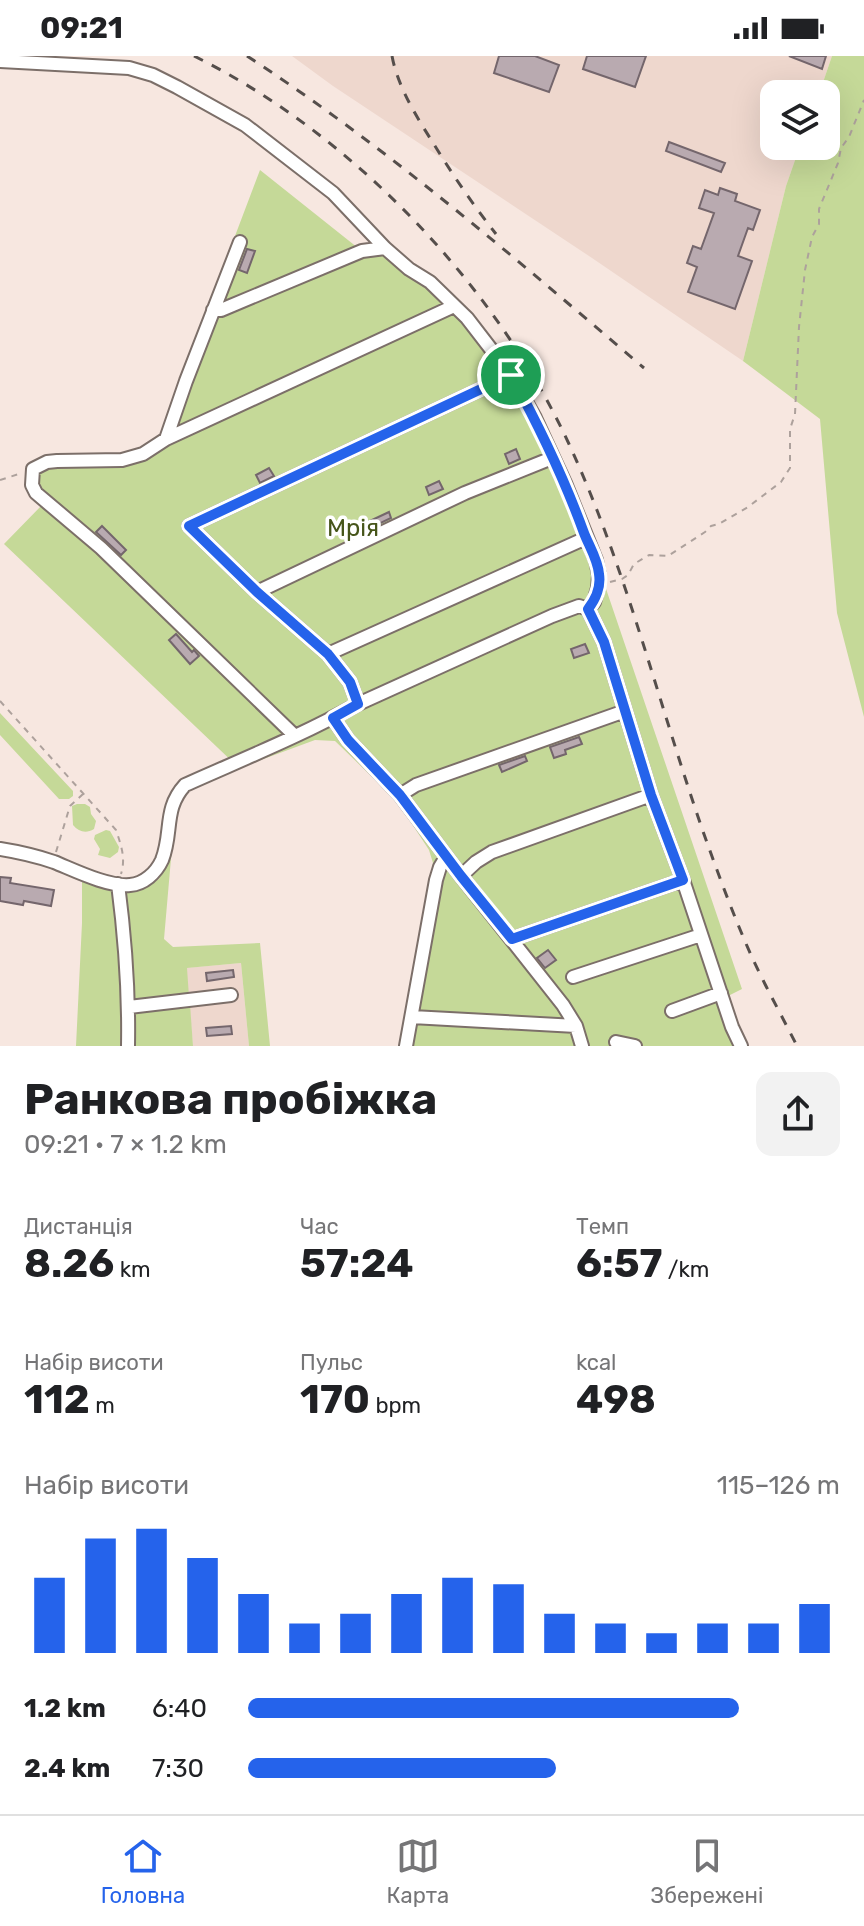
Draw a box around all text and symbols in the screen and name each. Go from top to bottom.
text: 09:21 [40,10,123,46]
map controls [760,80,840,160]
button: layers [760,80,840,160]
pin [477,341,545,409]
icon: arrive [489,353,533,397]
park label: Мрія [327,514,379,542]
button: share [756,1072,840,1156]
text: Ранкова пробіжка [24,1073,437,1125]
text: 09:21 · 7 × 1.2 km [24,1129,227,1160]
text: Дистанція [24,1213,133,1240]
text: Час [300,1213,339,1240]
text: Темп [576,1213,629,1240]
text: 8.26 [24,1240,114,1287]
text: 57:24 [300,1240,414,1287]
text: 6:57 [576,1240,662,1287]
text: km [114,1256,151,1283]
text: /km [662,1256,709,1283]
text: Набір висоти [24,1349,164,1376]
text: Пульс [300,1349,363,1376]
text: kcal [576,1349,616,1376]
text: 112 [24,1376,90,1423]
text: 170 [300,1376,370,1423]
text: 498 [576,1376,656,1423]
text: m [90,1392,115,1419]
text: bpm [370,1392,421,1419]
text: Набір висоти [24,1470,189,1501]
text: 115–126 m [717,1470,840,1501]
text: 1.2 km [24,1693,106,1724]
text: 6:40 [152,1693,207,1724]
text: 2.4 km [24,1753,110,1784]
text: 7:30 [152,1753,204,1784]
tab: Головна [101,1834,185,1909]
tab: Карта [386,1834,449,1909]
tab: Збережені [651,1834,763,1909]

